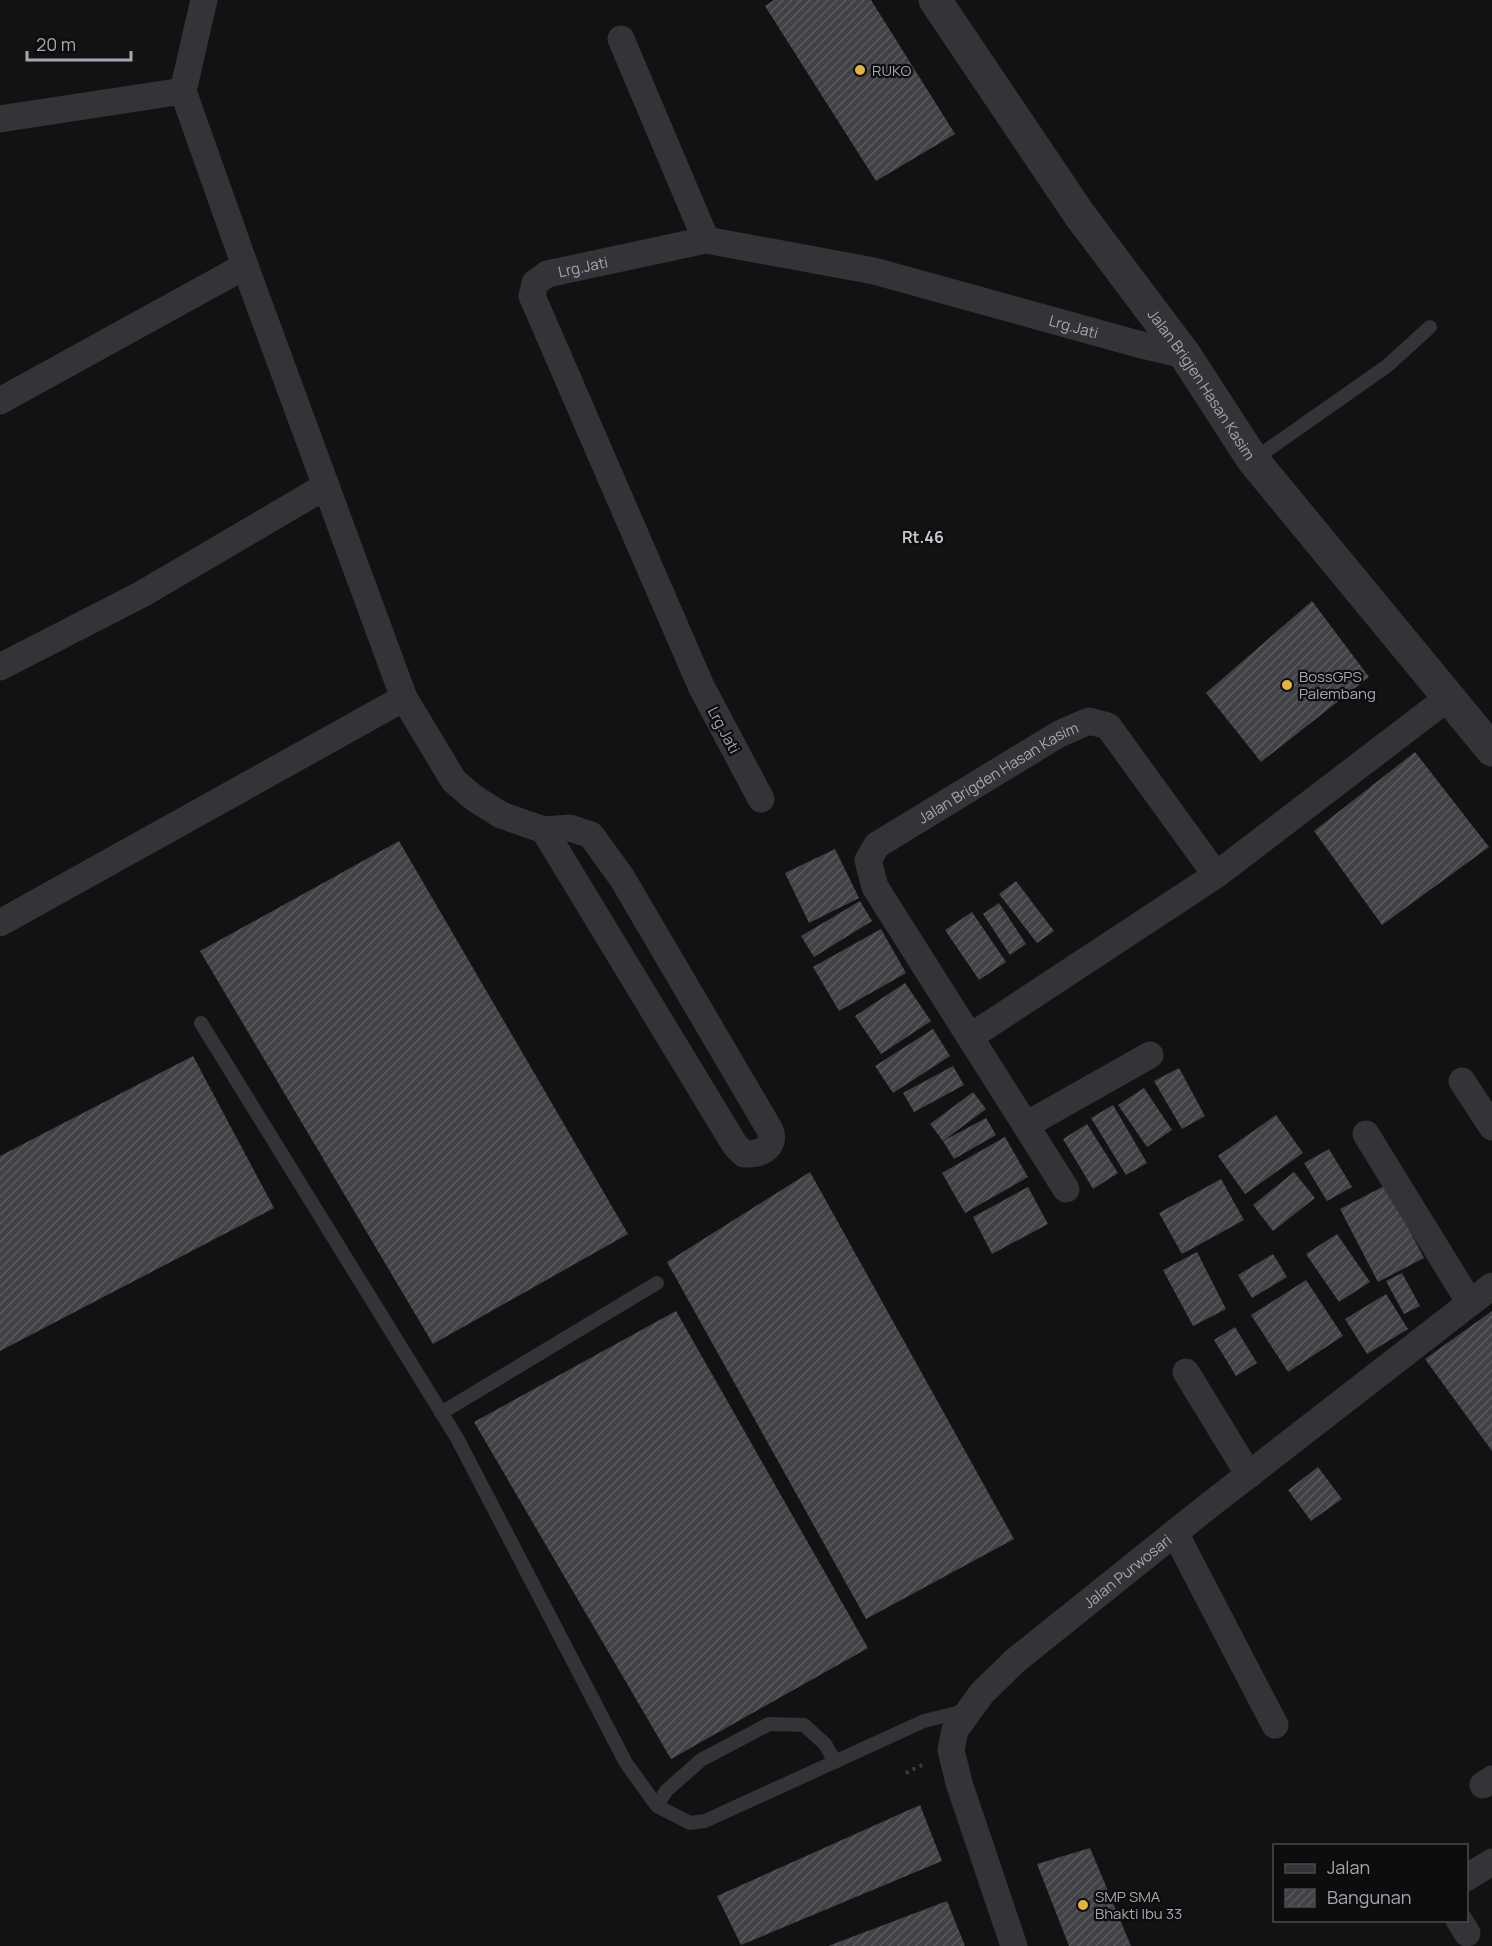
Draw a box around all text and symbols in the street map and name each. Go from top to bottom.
scale bar [27,24,130,62]
text: 20 m [36,32,76,56]
place label: RUKO [872,60,911,81]
marker: RUKO [853,63,867,77]
street label: Lrg.Jati [556,251,610,282]
street label: Jalan Brigjen Hasan Kasim [1143,304,1261,464]
street label: Lrg.Jati [1047,309,1101,343]
district label: Rt.46 [902,526,944,548]
place label: BossGPS Palembang [1299,666,1376,704]
marker: BossGPS Palembang [1280,678,1294,692]
street label: Lrg.Jati [703,703,745,757]
street label: Jalan Brigden Hasan Kasim [914,716,1081,828]
street label: Jalan Purwosari [1079,1529,1176,1613]
legend [1273,1844,1468,1922]
text: Jalan [1327,1855,1370,1879]
text: Bangunan [1327,1885,1411,1909]
place label: SMP SMA Bhakti Ibu 33 [1095,1886,1182,1924]
marker: SMP SMA Bhakti Ibu 33 [1076,1898,1090,1912]

